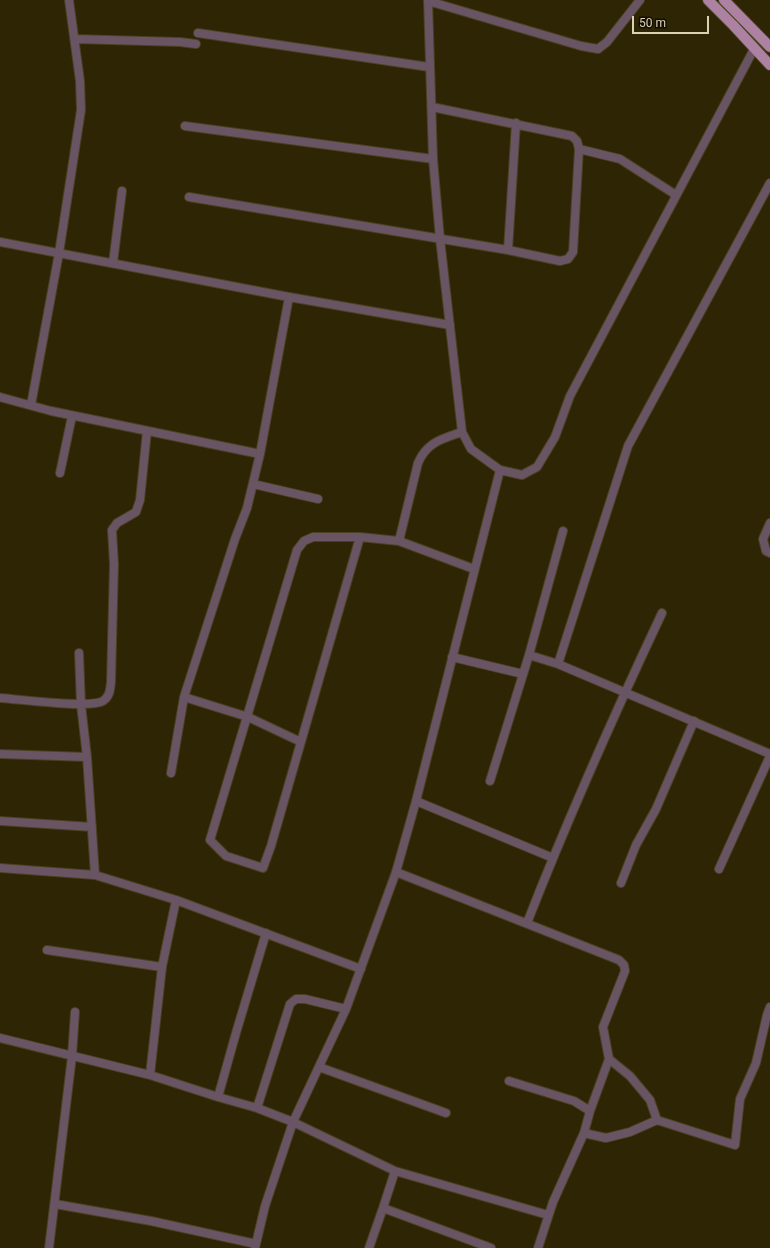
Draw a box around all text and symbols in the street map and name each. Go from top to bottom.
scale bar [634,8,711,34]
text: 50 m [639,16,666,30]

